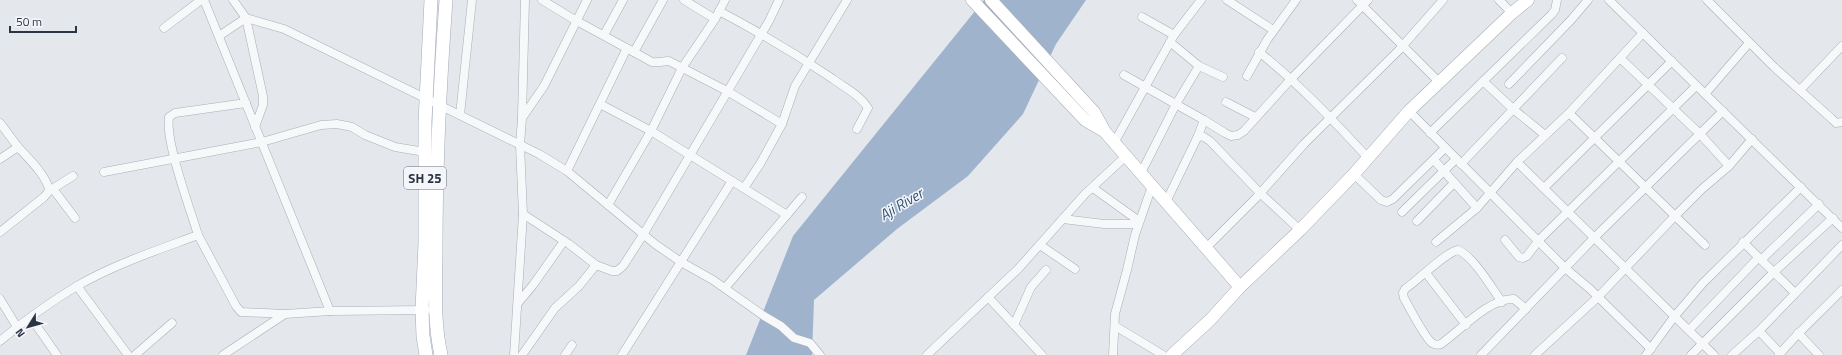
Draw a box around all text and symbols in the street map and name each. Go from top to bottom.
scale bar [10,8,76,34]
text: 50 m [16,12,42,31]
road number: SH 25 [404,167,446,189]
water label: Aji River [875,181,929,226]
north arrow [8,307,48,347]
text: N [11,325,29,341]

